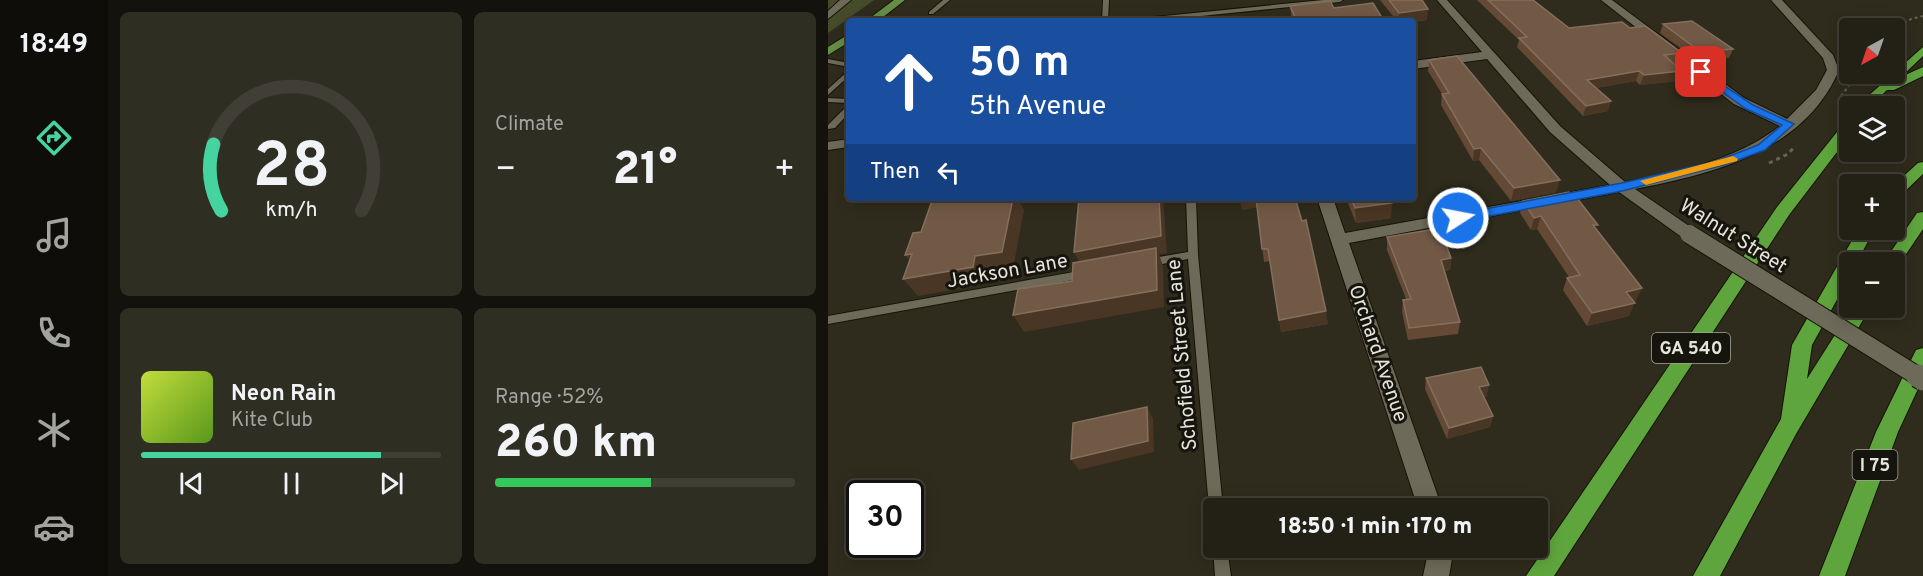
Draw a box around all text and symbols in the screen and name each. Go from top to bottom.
north arrow [1839,18,1905,84]
map controls [1839,18,1905,318]
text: 18:49 [20,28,88,62]
text: 50 m [969,38,1070,91]
icon: ahead [870,42,948,120]
pin [1675,46,1726,97]
icon: arrive [1684,55,1717,88]
text: 5th Avenue [969,90,1106,124]
button: layers [1839,96,1905,162]
text: Climate [495,112,564,138]
icon: directions [33,117,75,159]
text: 28 [252,130,330,209]
text: 21° [613,143,677,200]
text: − [495,150,516,192]
text: + [774,150,795,192]
icon: left [932,156,965,189]
text: Then [870,159,920,186]
button: + [1839,174,1905,240]
position arrow [1426,186,1490,250]
street label: Walnut Street [1674,193,1792,280]
text: km/h [265,197,317,224]
icon: music [33,214,75,256]
street label: Jackson Lane [945,249,1070,295]
button: − [1839,252,1905,318]
street label: Schofield Street Lane [1162,258,1204,452]
street label: Orchard Avenue [1341,282,1413,426]
icon: phone [33,312,75,354]
road number: GA 540 [1652,333,1730,363]
text: Neon Rain [231,381,336,408]
text: Range · 52% [495,385,604,411]
text: Kite Club [231,408,313,434]
icon: climate [33,409,75,451]
text: 260 km [495,416,657,473]
road number: I 75 [1852,450,1898,480]
icon: previous [175,467,208,500]
icon: pause [275,467,308,500]
icon: next [375,467,408,500]
speed limit sign: 30 [846,480,924,558]
icon: car [33,506,75,548]
text: 18:50 · 1 min · 170 m [1279,514,1472,541]

